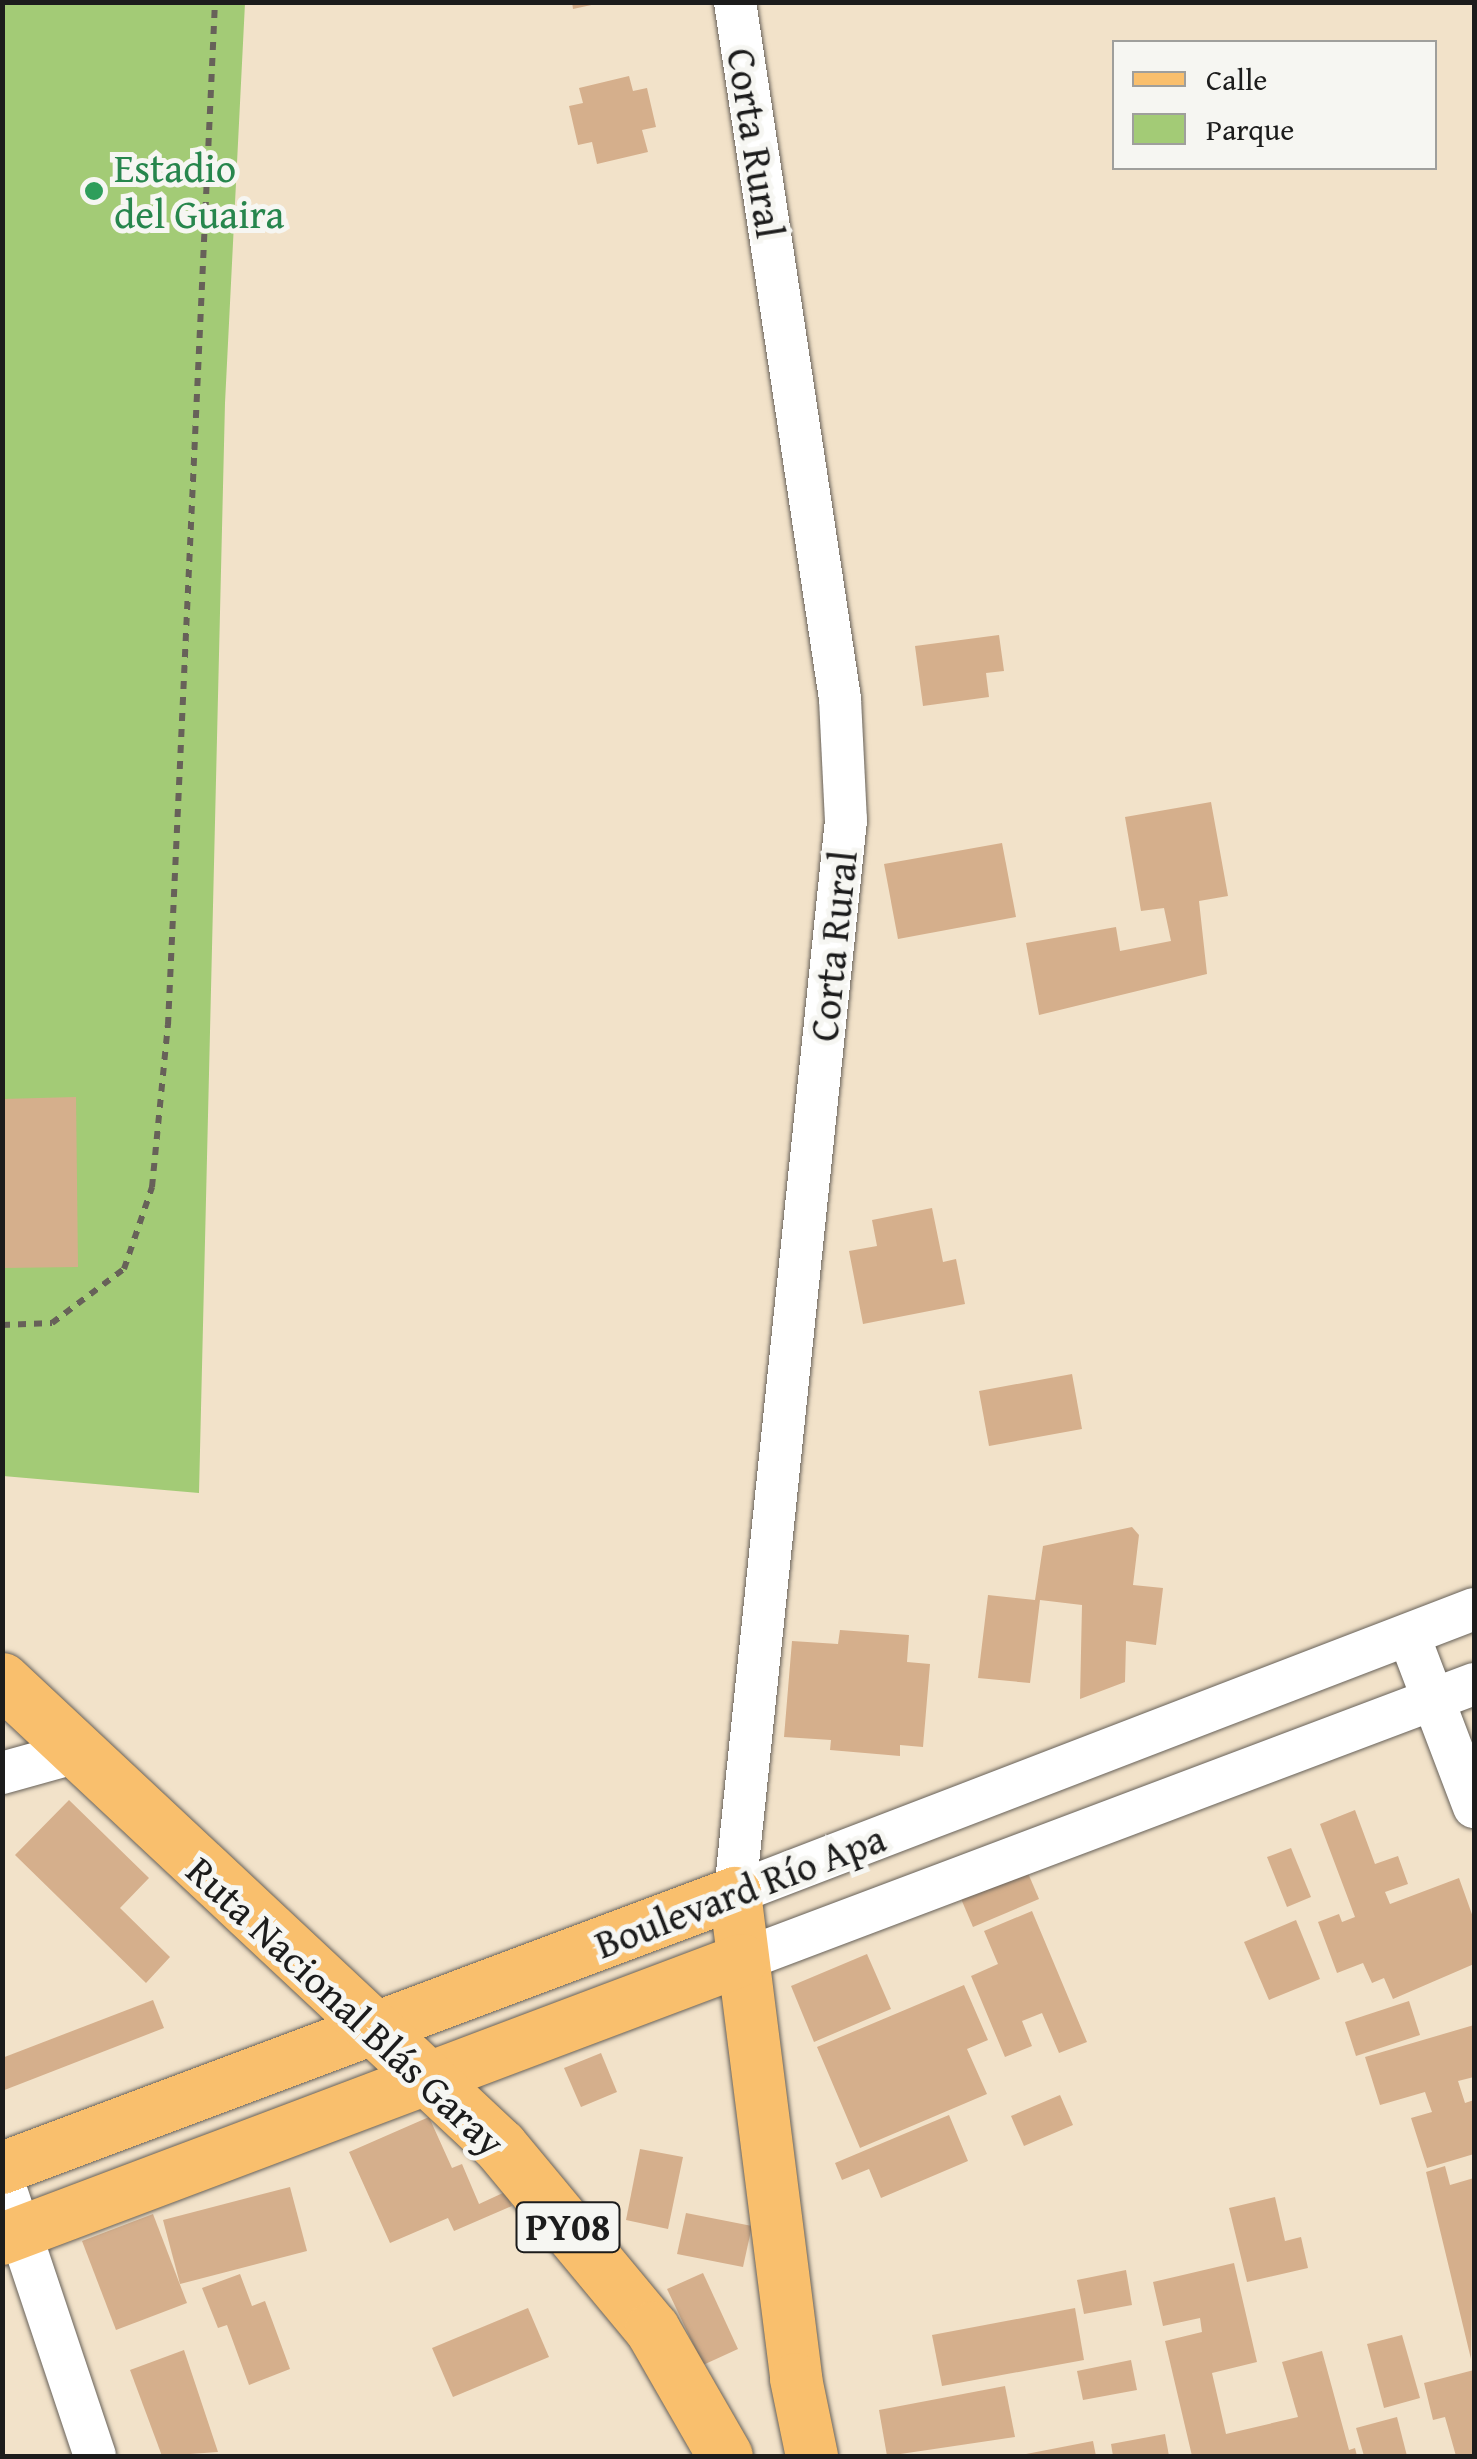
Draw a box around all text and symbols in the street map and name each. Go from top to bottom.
legend [1112,40,1437,170]
street label: Corta Rural [717,45,795,241]
text: Calle [1206,57,1267,101]
text: Parque [1206,107,1294,151]
place label: Estadio del Guaira [114,144,285,238]
marker: Estadio del Guaira [83,180,105,202]
street label: Corta Rural [799,848,867,1044]
street label: Boulevard Río Apa [588,1814,892,1968]
street label: Ruta Nacional Blás Garay [177,1846,515,2166]
road number: PY08 [516,2194,620,2260]

